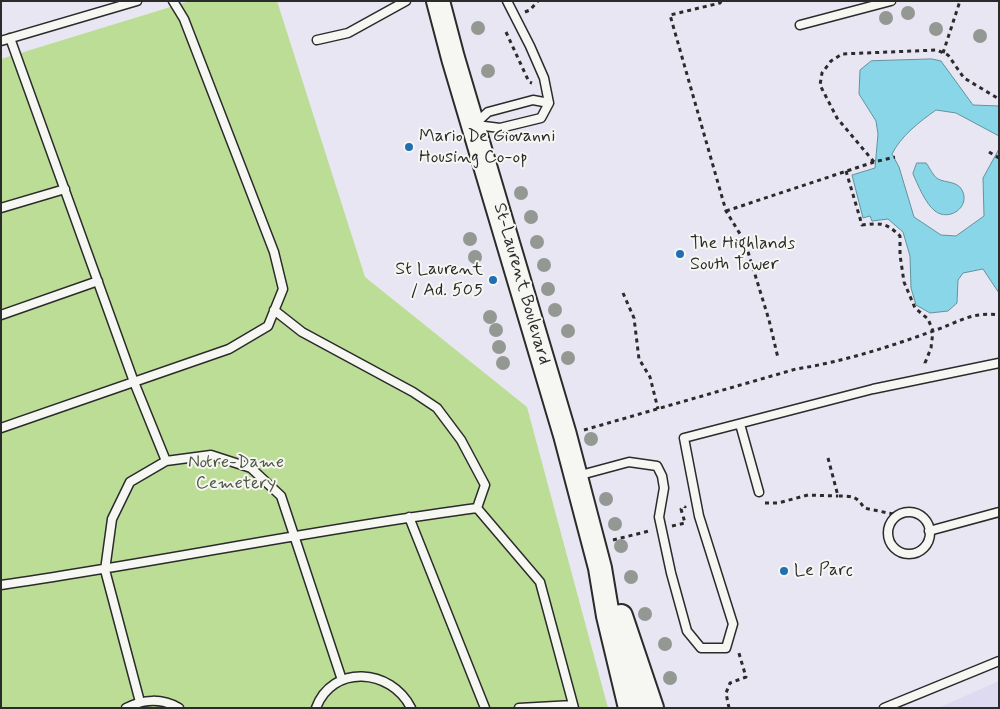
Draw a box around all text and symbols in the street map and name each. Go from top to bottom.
place label: Mario De Giovanni Housing Co-op [419,126,555,168]
marker: Mario De Giovanni Housing Co-op [403,141,415,153]
street label: St-Laurent Boulevard [488,201,554,367]
place label: The Highlands South Tower [690,233,795,276]
marker: The Highlands South Tower [674,248,686,260]
place label: St Laurent / Ad. 505 [395,259,483,302]
marker: St Laurent / Ad. 505 [487,274,499,286]
park label: Notre-Dame Cemetery [188,452,284,494]
place label: Le Parc [794,560,853,582]
marker: Le Parc [778,565,790,577]

